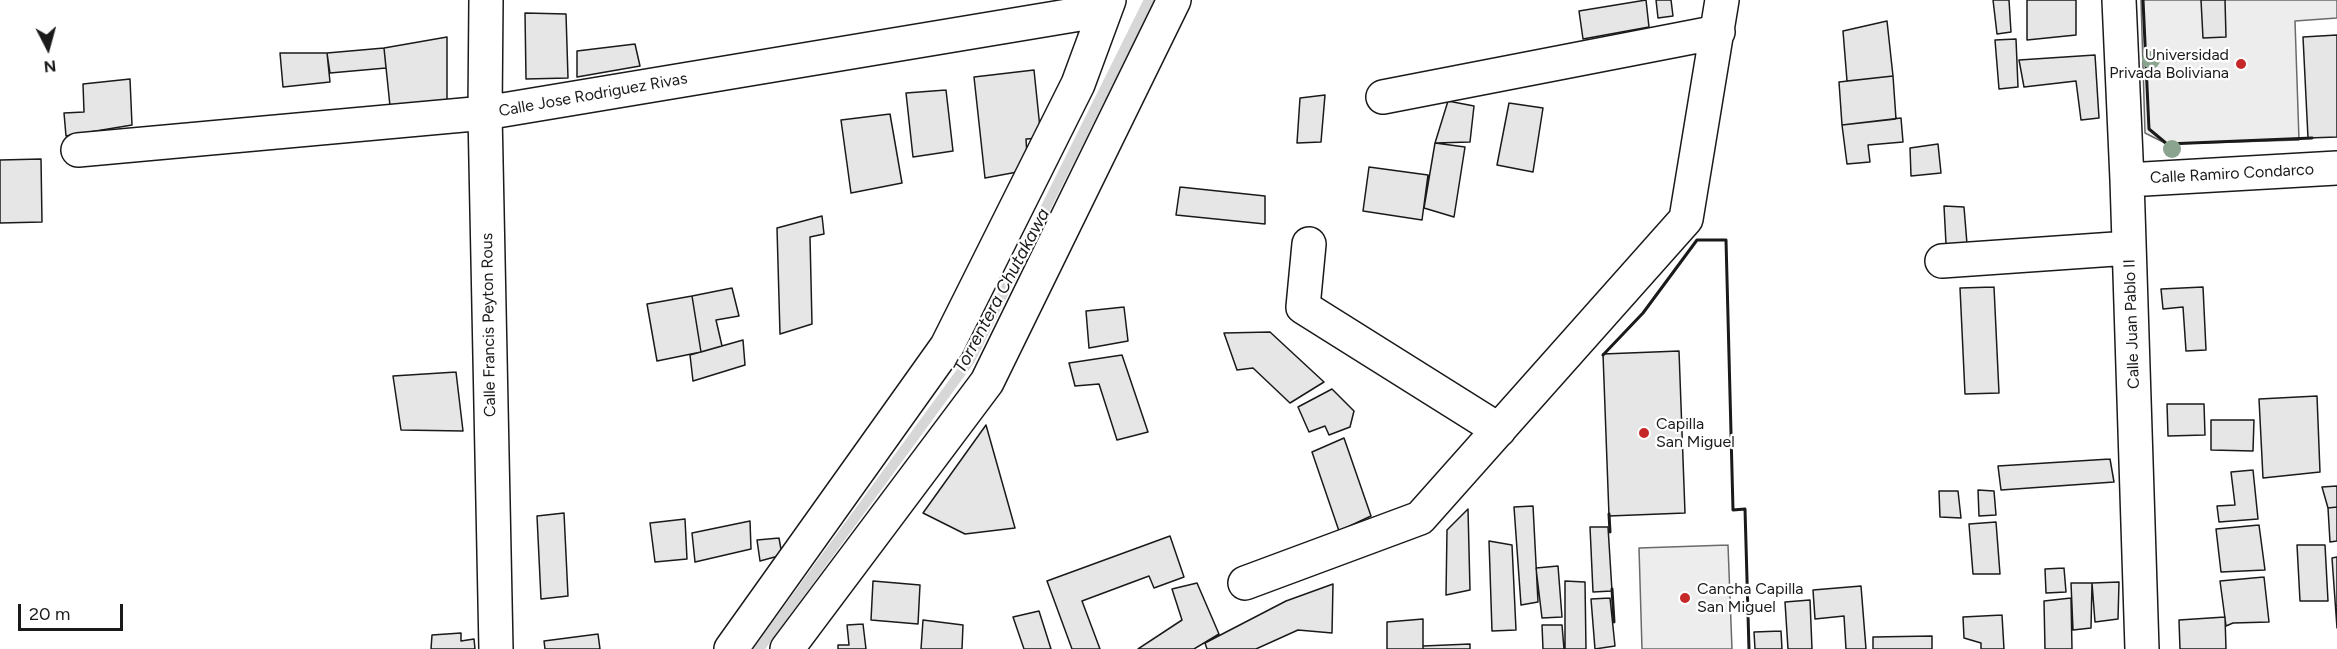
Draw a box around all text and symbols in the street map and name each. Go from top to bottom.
north arrow [18,18,78,78]
place label: Universidad Privada Boliviana [2109,45,2229,83]
text: N [43,56,57,76]
marker: Universidad Privada Boliviana [2234,57,2248,71]
street label: Calle Jose Rodriguez Rivas [497,69,689,121]
street label: Calle Ramiro Condarco [2150,160,2314,188]
water label: Torrentera Chutakawa [949,205,1055,377]
street label: Calle Francis Peyton Rous [478,233,500,417]
street label: Calle Juan Pablo II [2120,259,2144,389]
place label: Capilla San Miguel [1656,414,1735,452]
marker: Capilla San Miguel [1637,426,1651,440]
place label: Cancha Capilla San Miguel [1697,579,1803,617]
marker: Cancha Capilla San Miguel [1678,591,1692,605]
scale bar [21,592,126,630]
text: 20 m [29,603,70,625]

